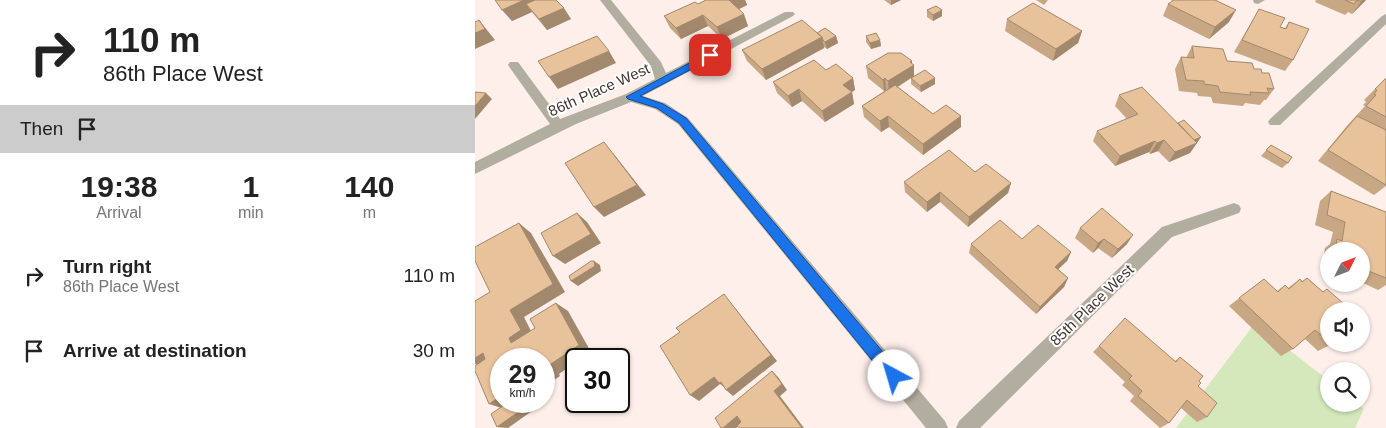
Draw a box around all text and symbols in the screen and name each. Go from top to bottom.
icon: right [20,20,85,85]
text: 110 m [103,20,200,59]
pin [689,34,731,76]
icon: arrive [696,41,724,69]
street label: 86th Place West [546,59,653,119]
text: 86th Place West [103,61,263,86]
icon: arrive [73,115,101,143]
text: Then [20,118,63,139]
text: 19:38 [81,170,157,203]
text: 1 [242,170,259,203]
text: 140 [344,170,394,203]
text: Arrival [96,204,142,221]
text: min [238,204,264,221]
text: m [363,204,376,221]
north arrow [1320,242,1370,292]
map controls [1320,242,1370,412]
text: Turn right [63,256,151,277]
street label: 85th Place West [1047,260,1137,349]
icon: right [20,262,48,290]
text: 110 m [404,265,455,286]
text: 86th Place West [63,278,179,295]
button: sound [1320,302,1370,352]
icon: arrive [20,337,48,365]
text: Arrive at destination [63,340,247,361]
text: 30 m [413,340,455,361]
speed limit sign: 30 [565,348,630,413]
position arrow [867,349,919,401]
text: 29 [509,360,536,388]
button: search [1320,362,1370,412]
text: km/h [509,386,536,400]

